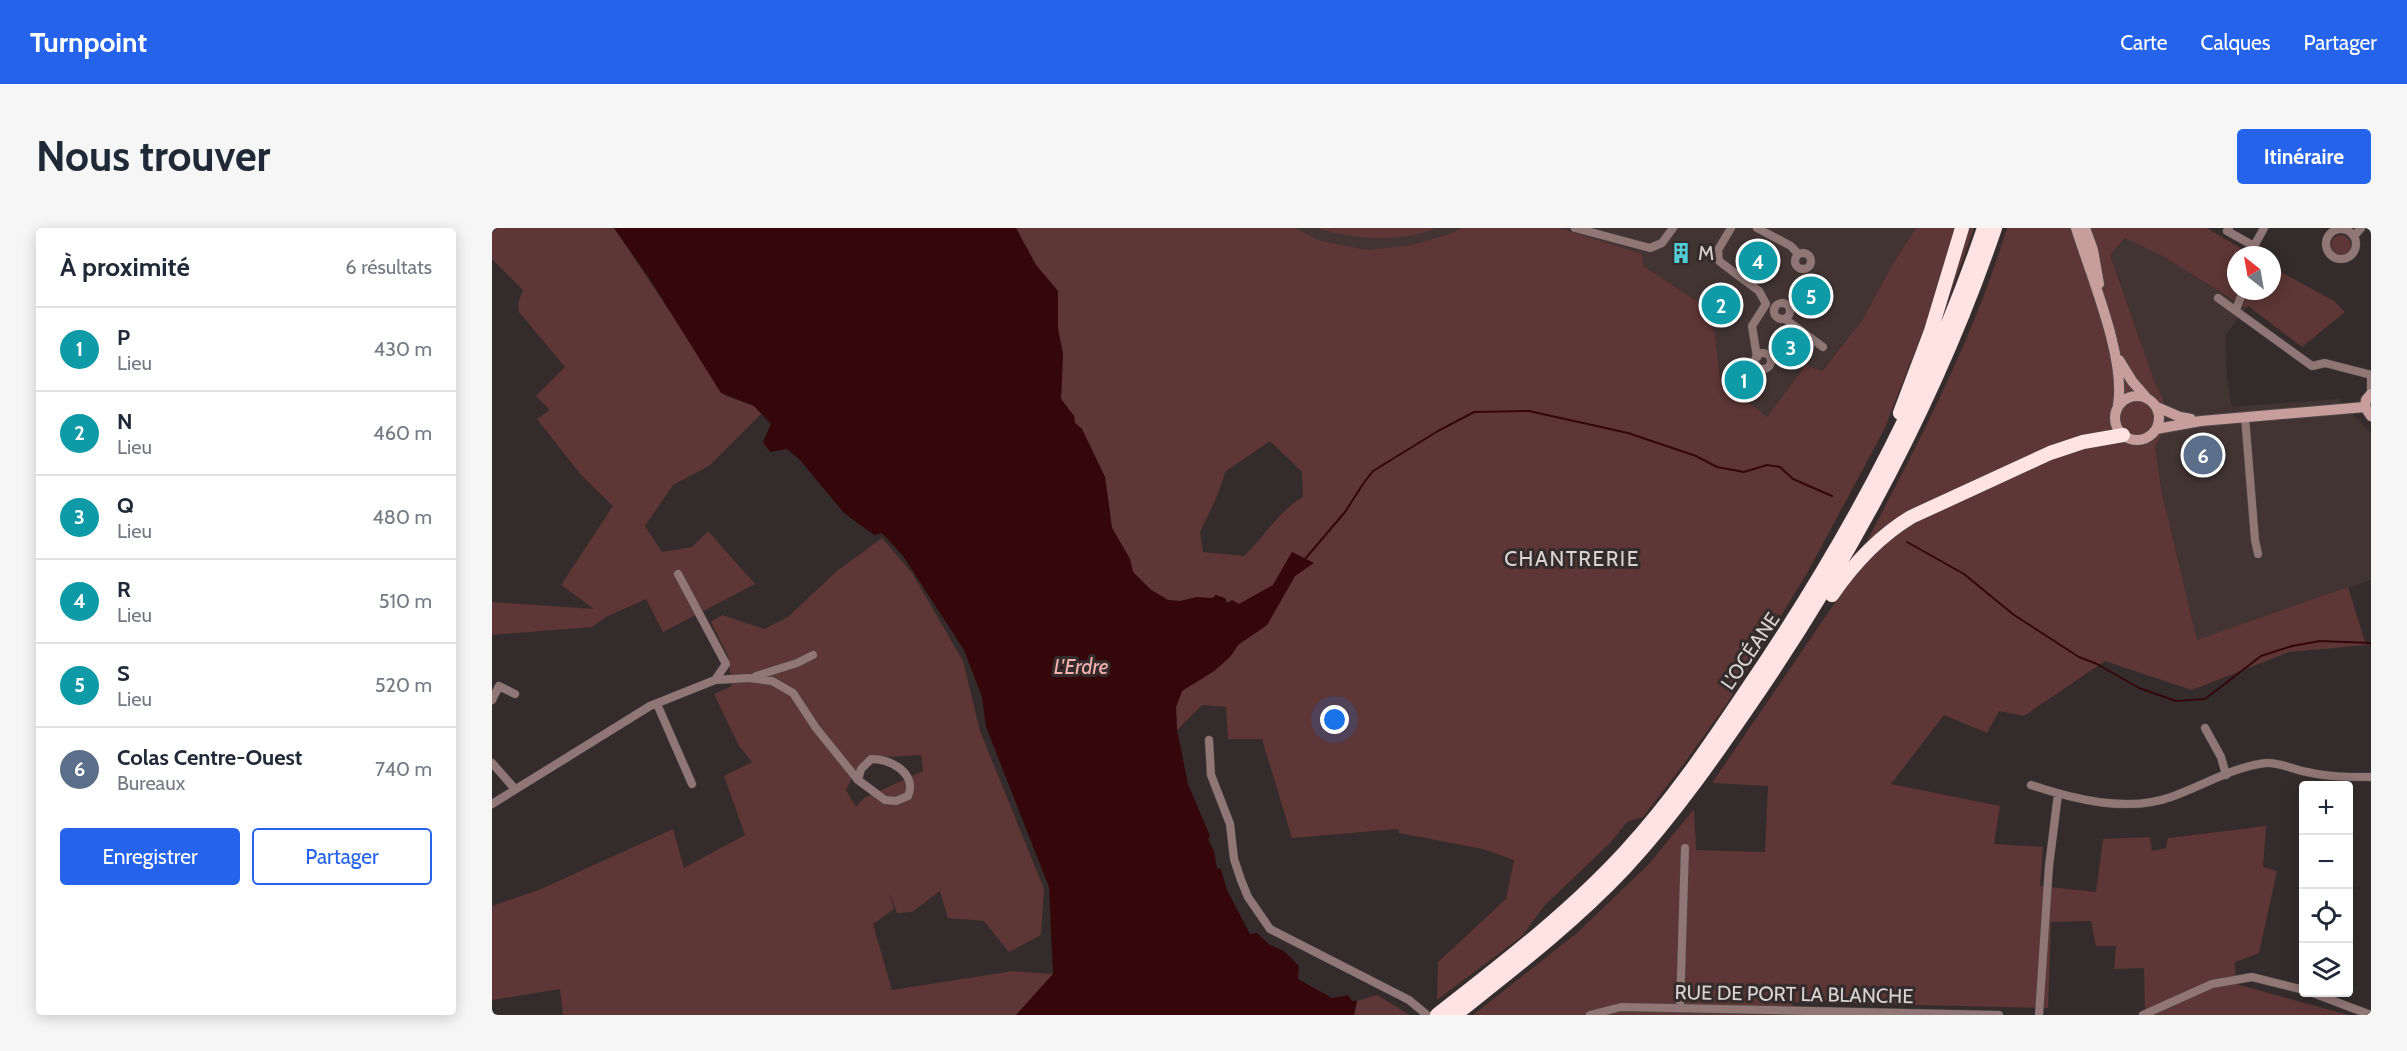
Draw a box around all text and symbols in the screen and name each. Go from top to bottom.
text: Turnpoint [30,25,147,59]
text: Carte [2120,30,2168,55]
text: Calques [2201,30,2271,55]
text: Partager [2304,30,2377,55]
button: Itinéraire [2237,129,2371,184]
text: Nous trouver [36,130,270,182]
pin: 4 [1738,238,1778,284]
building icon: M [1669,241,1693,265]
place label: M [1698,241,1714,265]
north arrow [2227,246,2281,300]
text: À proximité [60,251,190,283]
text: 6 résultats [345,255,432,279]
pin: 5 [1792,274,1830,318]
pin: 2 [1702,282,1740,328]
text: P [117,324,130,351]
pin: 3 [1772,324,1810,370]
text: 1 [76,337,83,361]
text: 430 m [374,337,432,361]
text: Lieu [117,351,152,375]
pin: 1 [1724,358,1764,402]
text: N [117,408,133,435]
text: 2 [74,421,85,445]
text: 460 m [373,421,432,445]
pin: 6 [2184,432,2222,478]
text: Lieu [117,435,152,459]
text: Q [117,492,134,519]
text: 3 [74,505,85,529]
text: 480 m [372,505,432,529]
text: Lieu [117,519,152,543]
district label: CHANTRERIE [1504,546,1640,571]
text: R [117,576,131,603]
text: 4 [73,589,86,613]
text: 510 m [379,589,432,613]
text: Lieu [117,603,152,627]
street label: L’OCÉANE [1715,608,1785,694]
water label: L'Erdre [1054,654,1109,679]
text: S [117,660,130,687]
text: 5 [74,673,85,697]
text: 520 m [375,673,432,697]
text: Lieu [117,687,152,711]
your location [1320,705,1349,734]
text: Colas Centre-Ouest [117,744,302,771]
text: 6 [74,757,85,781]
text: 740 m [375,757,432,781]
text: Bureaux [117,771,185,795]
map controls [2299,781,2353,997]
button: + [2299,781,2353,835]
button: Enregistrer [60,828,240,885]
button: Partager [252,828,432,885]
button: − [2299,835,2353,889]
button: locate [2299,889,2353,943]
button: layers [2299,943,2353,997]
street label: RUE DE PORT LA BLANCHE [1674,980,1914,1008]

